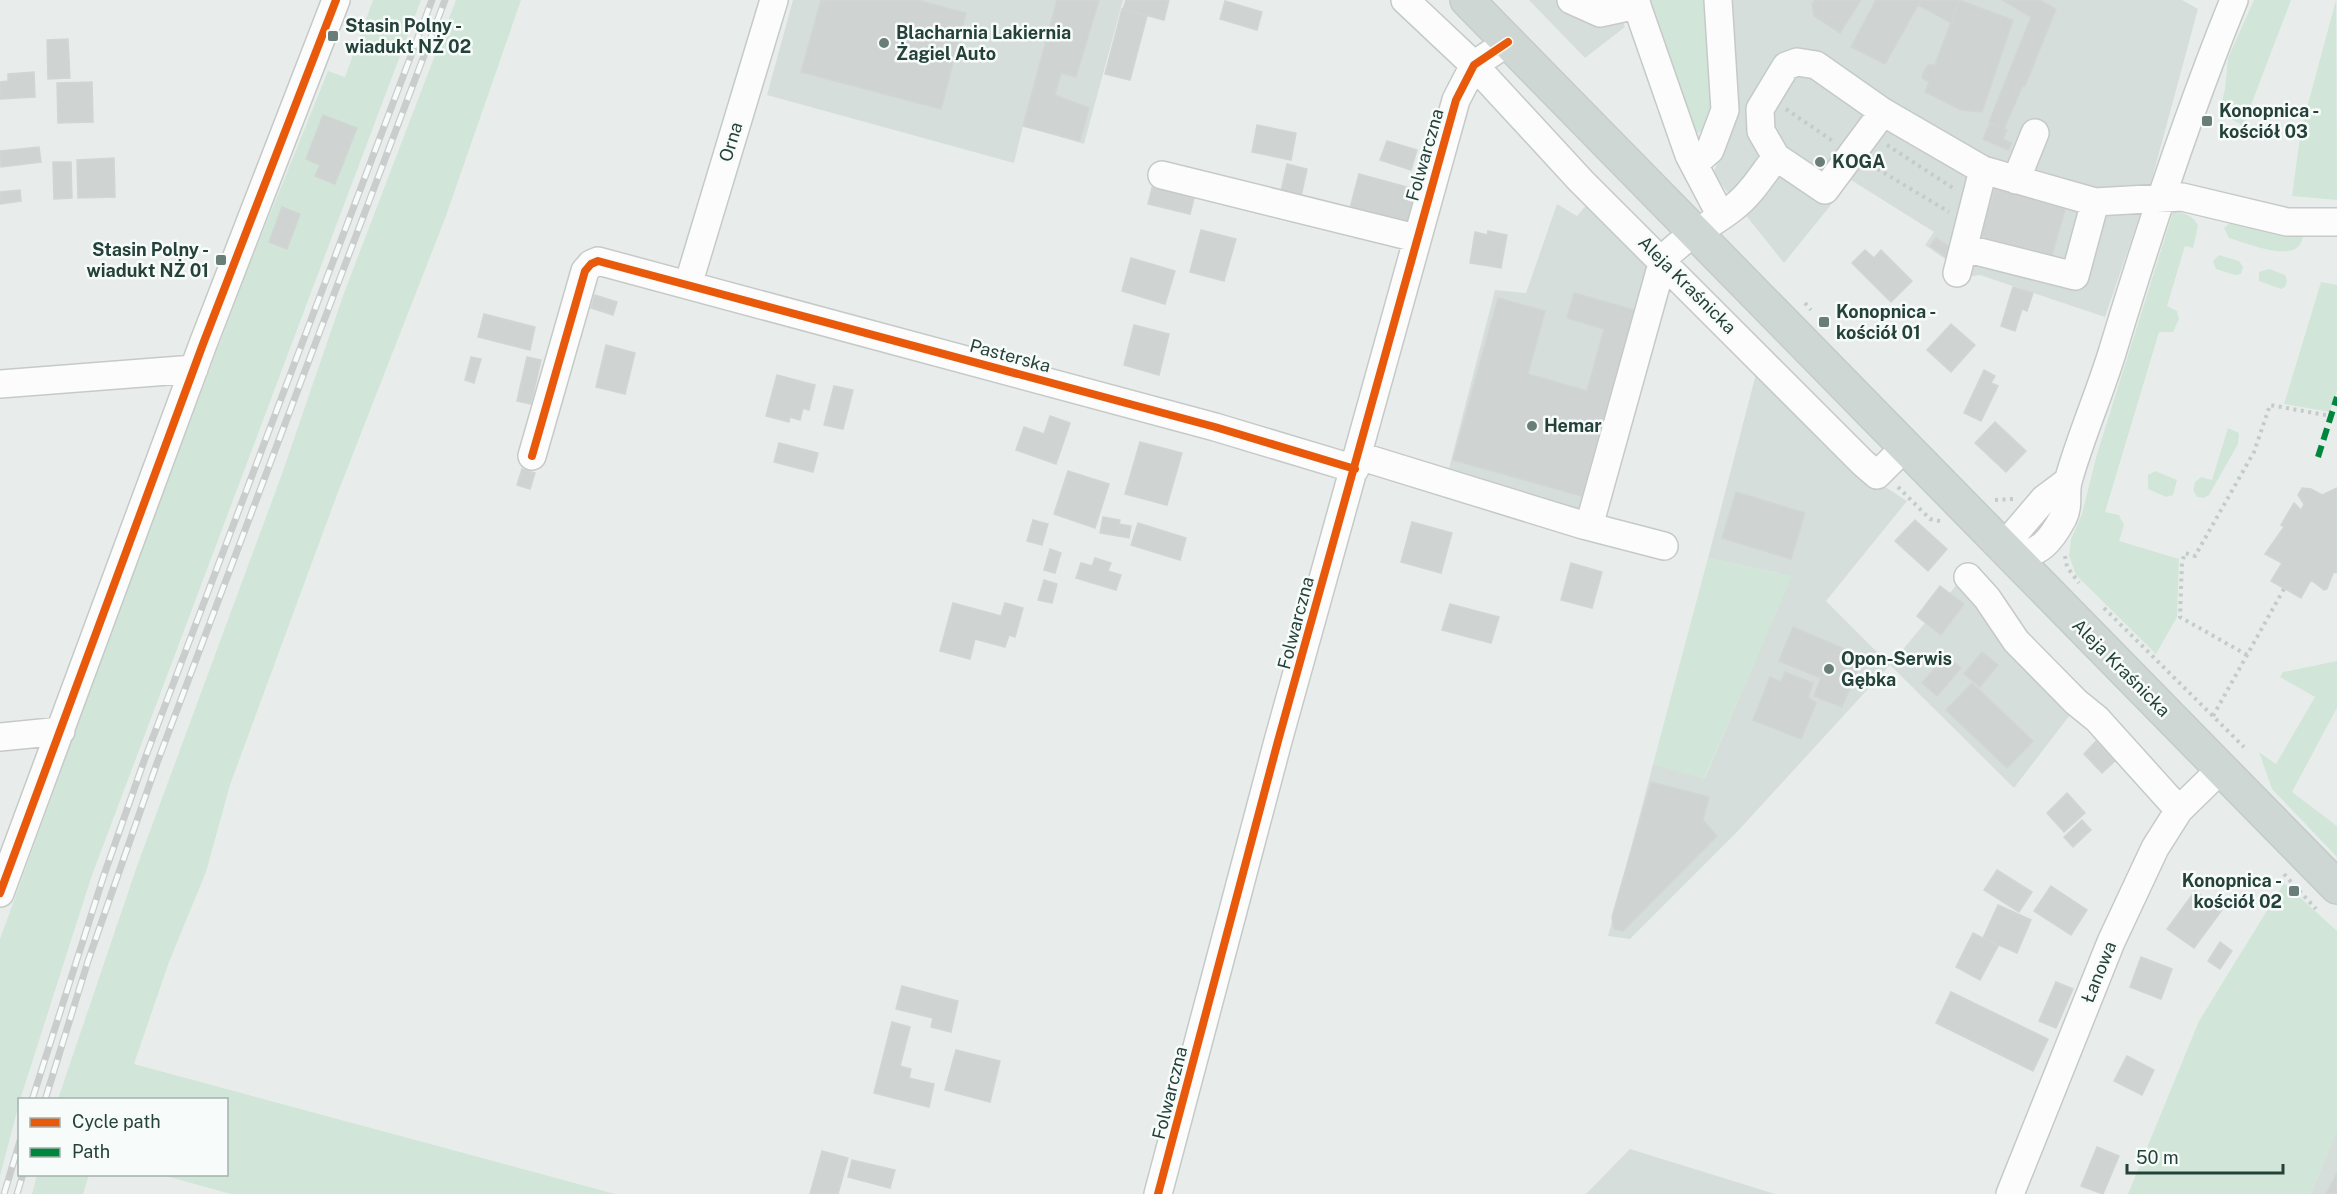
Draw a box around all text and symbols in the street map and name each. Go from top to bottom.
place label: Stasin Polny - wiadukt NŻ 02 [345,15,471,57]
place label: Blacharnia Lakiernia Żagiel Auto [896,22,1071,64]
marker: Stasin Polny - wiadukt NŻ 02 [326,29,340,43]
marker: Blacharnia Lakiernia Żagiel Auto [877,36,891,50]
place label: Konopnica - kościół 03 [2219,100,2319,142]
street label: Folwarczna [1401,106,1448,203]
marker: Konopnica - kościół 03 [2200,114,2214,128]
street label: Orna [715,119,746,164]
place label: KOGA [1832,151,1885,172]
marker: KOGA [1813,155,1827,169]
street label: Aleja Kraśnicka [1634,231,1741,338]
place label: Stasin Polny - wiadukt NŻ 01 [87,239,209,281]
marker: Stasin Polny - wiadukt NŻ 01 [214,253,228,267]
place label: Konopnica - kościół 01 [1836,301,1936,343]
marker: Konopnica - kościół 01 [1817,315,1831,329]
street label: Pasterska [967,335,1053,376]
place label: Hemar [1544,415,1602,436]
marker: Hemar [1525,419,1539,433]
street label: Folwarczna [1273,574,1318,671]
street label: Aleja Kraśnicka [2068,614,2175,721]
place label: Opon-Serwis Gębka [1841,648,1952,690]
marker: Opon-Serwis Gębka [1822,662,1836,676]
place label: Konopnica - kościół 02 [2182,870,2282,912]
marker: Konopnica - kościół 02 [2287,884,2301,898]
street label: Łanowa [2077,938,2120,1006]
street label: Folwarczna [1148,1044,1191,1141]
legend [18,1098,228,1176]
text: Cycle path [72,1111,161,1132]
scale bar [2127,1137,2283,1175]
text: Path [72,1141,110,1162]
text: 50 m [2136,1147,2179,1168]

